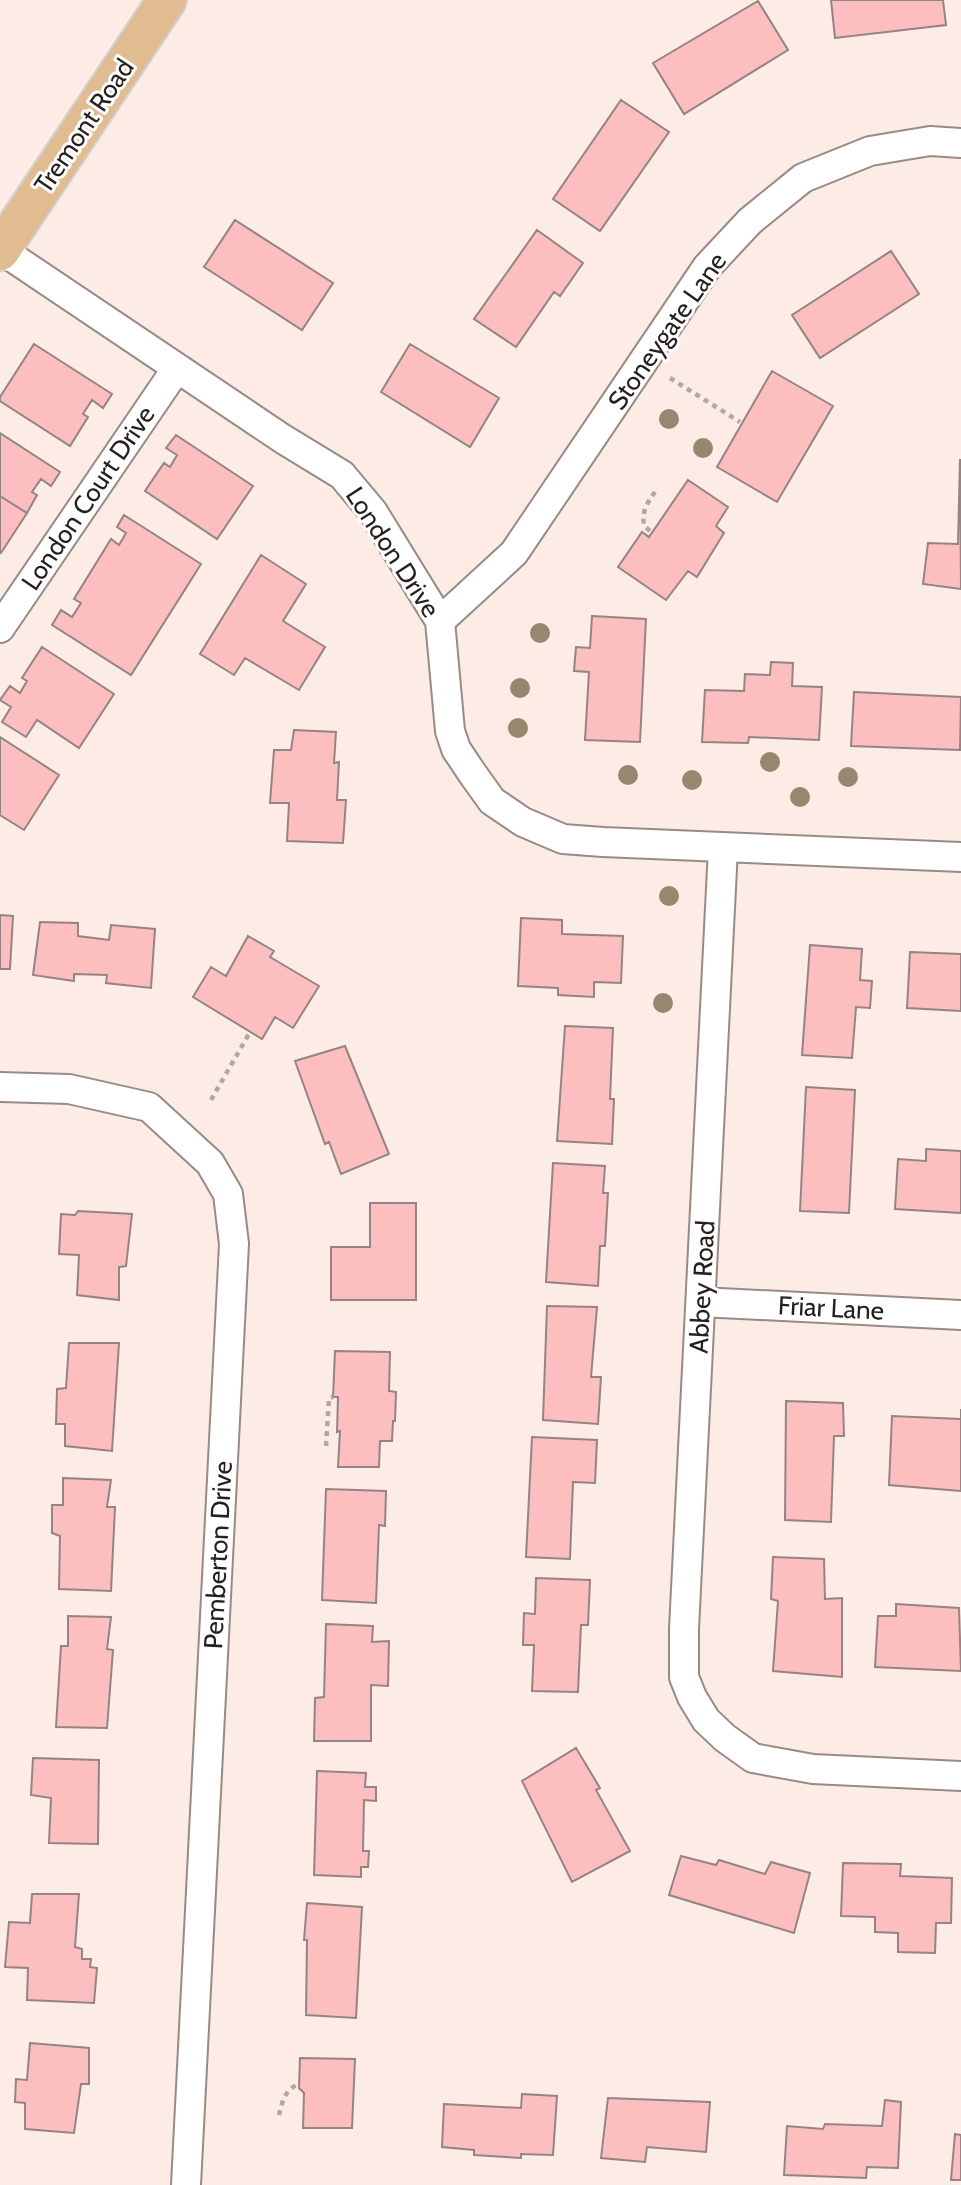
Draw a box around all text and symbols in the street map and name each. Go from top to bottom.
street label: Tremont Road [27,53,141,199]
street label: Stoneygate Lane [601,246,733,416]
street label: London Court Drive [14,400,162,596]
street label: London Drive [339,481,447,623]
street label: Abbey Road [683,1220,721,1354]
street label: Friar Lane [777,1289,885,1327]
street label: Pemberton Drive [197,1460,239,1650]

